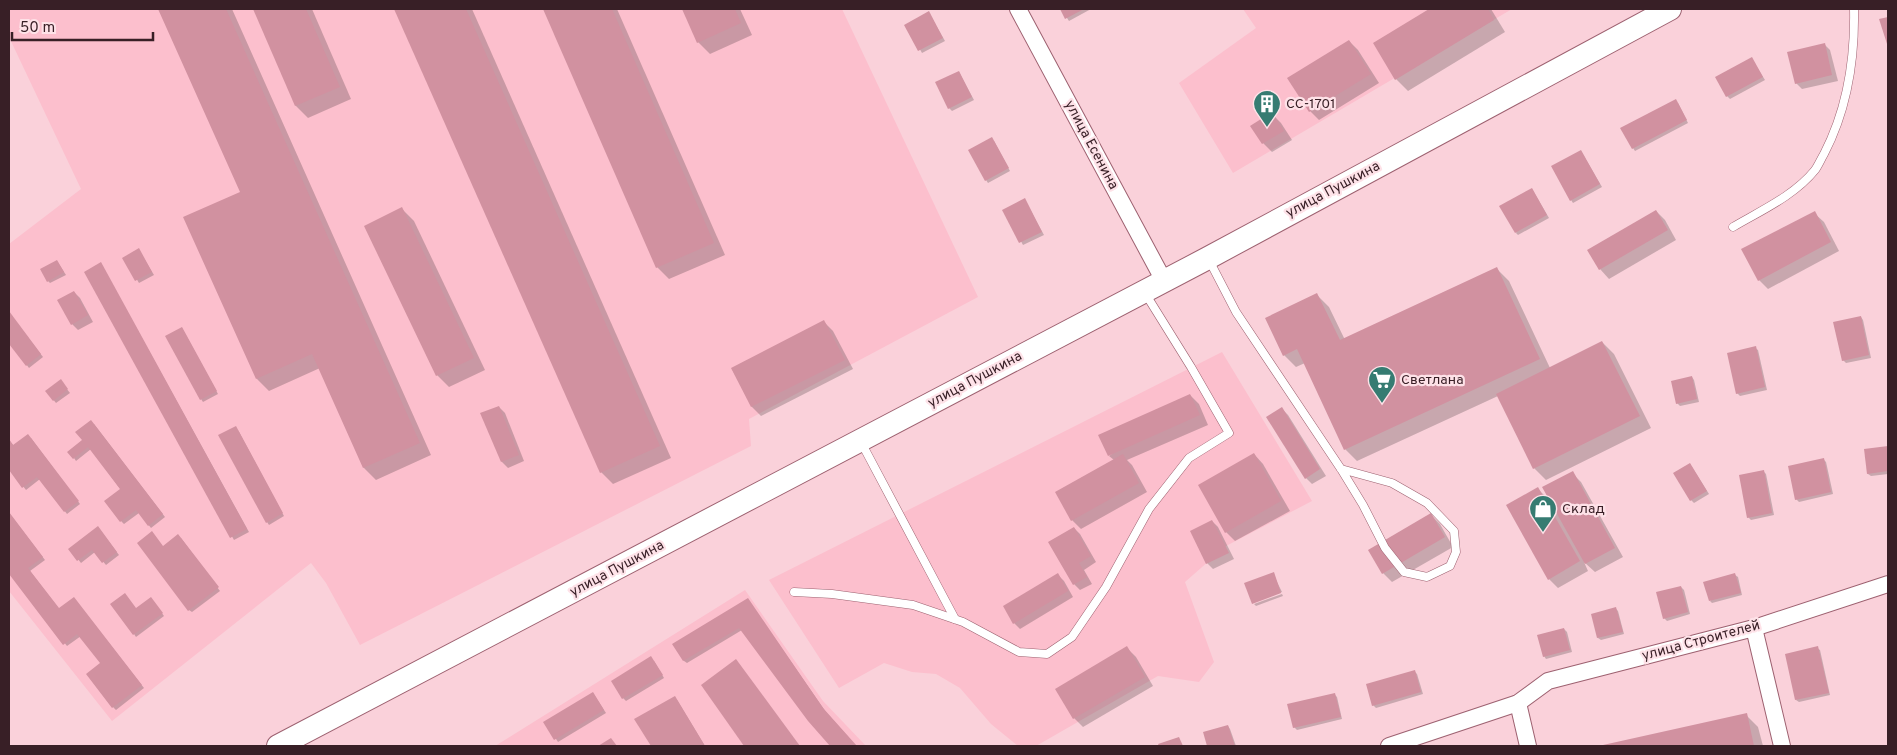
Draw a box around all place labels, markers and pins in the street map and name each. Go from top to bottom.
building icon: СС-1701 [1252,89,1282,128]
place label: СС-1701 [1286,96,1336,113]
supermarket icon: Светлана [1367,365,1397,404]
place label: Светлана [1401,372,1464,389]
shop icon: Склад [1528,494,1558,533]
place label: Склад [1562,501,1605,518]

